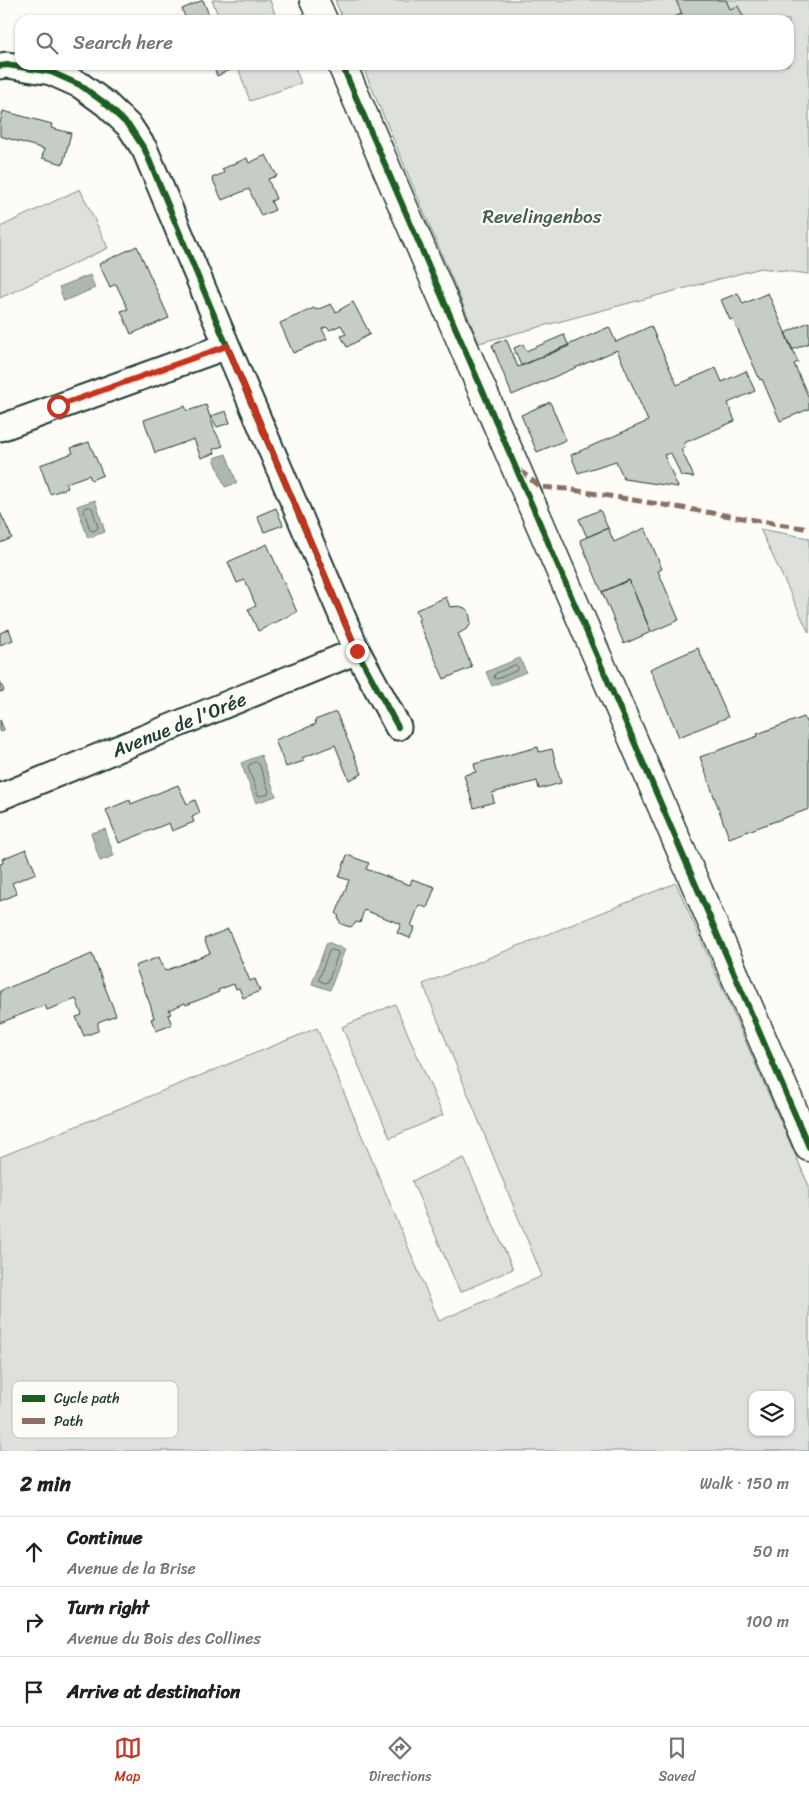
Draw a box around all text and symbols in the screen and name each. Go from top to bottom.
search box [15,15,794,70]
text: Search here [73,26,173,59]
icon: search [33,29,61,57]
park label: Revelingenbos [482,200,602,233]
route start [47,395,70,418]
route end [346,640,369,663]
street label: Avenue de l'Orée [106,682,252,767]
legend [12,1381,178,1438]
text: Cycle path [54,1386,120,1411]
map controls [749,1391,794,1436]
button: layers [749,1391,794,1436]
text: Path [54,1409,83,1434]
text: 2 min [20,1465,71,1503]
text: Walk · 150 m [700,1469,789,1498]
text: Continue [67,1521,143,1554]
text: 50 m [753,1537,789,1566]
icon: ahead [20,1538,48,1566]
text: Avenue de la Brise [67,1554,196,1583]
text: Turn right [67,1591,149,1624]
text: 100 m [745,1607,789,1636]
icon: right [20,1608,48,1636]
text: Avenue du Bois des Collines [67,1624,261,1653]
text: Arrive at destination [67,1675,240,1708]
icon: arrive [20,1678,48,1706]
tab: Map [114,1734,142,1789]
tab: Directions [369,1734,431,1789]
tab: Saved [659,1734,695,1789]

